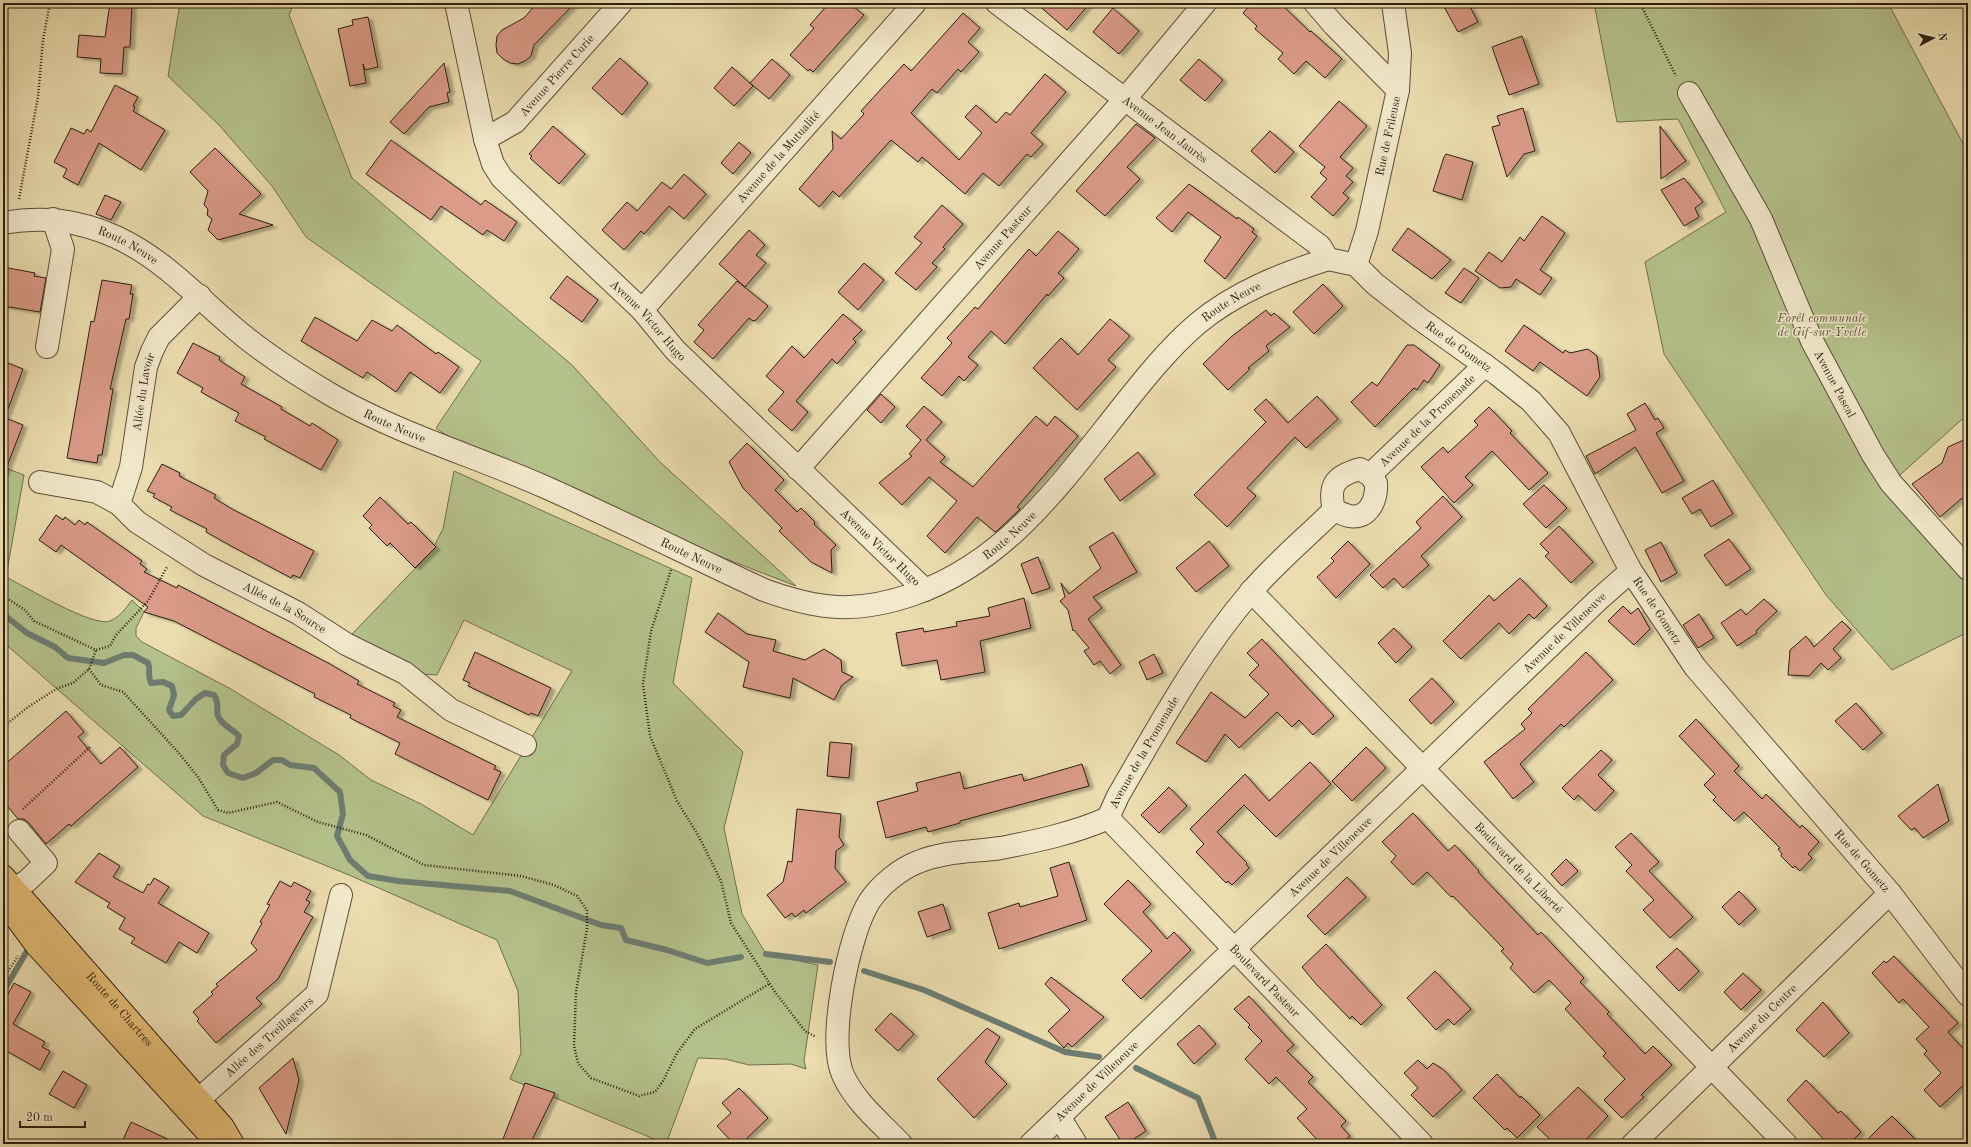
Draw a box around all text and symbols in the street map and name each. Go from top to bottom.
north arrow [1913,18,1953,58]
street label: Avenue Pierre Curie [518,32,597,119]
text: N [1935,32,1947,42]
street label: Avenue Jean Jaurès [1119,94,1209,166]
street label: Rue de Frileuse [1374,95,1404,177]
street label: Avenue de la Mutualité [735,109,823,206]
street label: Avenue Pasteur [972,204,1035,273]
street label: Route Neuve [96,225,160,267]
street label: Avenue Victor Hugo [607,278,688,364]
street label: Route Neuve [1200,280,1263,325]
park label: Forêt communale de Gif-sur-Yvette [1776,313,1867,339]
street label: Rue de Gometz [1423,320,1493,375]
street label: Avenue Pascal [1811,349,1857,420]
street label: Allée du Lavoir [131,351,158,432]
street label: Avenue de la Promenade [1378,372,1478,470]
street label: Route Neuve [361,408,427,446]
street label: Avenue Victor Hugo [838,507,922,589]
street label: Route Neuve [981,509,1039,563]
street label: Route Neuve [658,537,724,576]
street label: Rue de Gometz [1630,575,1683,647]
street label: Allée de la Source [240,581,328,637]
street label: Avenue de Villeneuve [1521,590,1609,676]
street label: Avenue de la Promenade [1108,694,1182,811]
street label: Avenue de Villeneuve [1287,814,1376,900]
street label: Boulevard de la Liberté [1471,821,1565,916]
street label: Rue de Gometz [1831,828,1892,895]
street label: Boulevard Pasteur [1227,943,1302,1020]
street label: Route de Chartres [83,970,155,1049]
street label: Avenue du Centre [1725,982,1800,1055]
street label: Allée des Treillageurs [223,995,316,1080]
street label: Avenue de Villeneuve [1053,1039,1142,1124]
scale bar [20,1103,85,1129]
text: 20 m [26,1112,53,1124]

